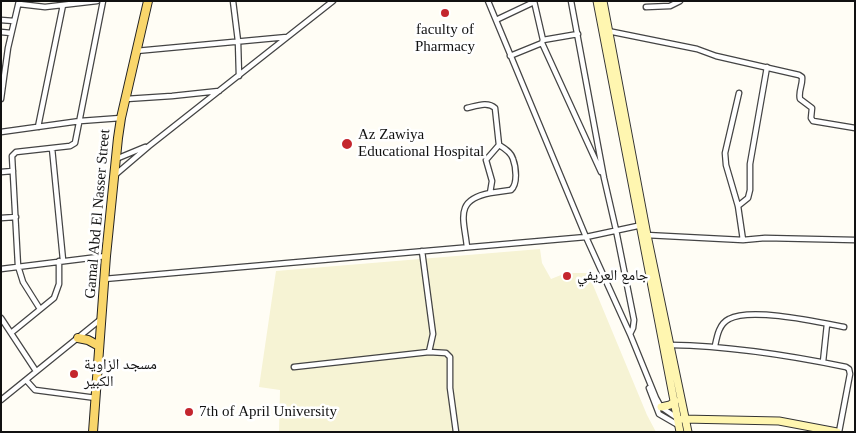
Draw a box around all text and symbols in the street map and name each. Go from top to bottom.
marker: faculty of Pharmacy [439,7,451,19]
place label: faculty of Pharmacy [415,21,475,56]
place label: Az Zawiya Educational Hospital [358,126,484,161]
street label: Gamal Abd El Nasser Street [82,129,114,299]
marker: Az Zawiya Educational Hospital [340,137,354,151]
place label: جامع العريفي [577,267,648,285]
marker: جامع العريفي [561,270,573,282]
place label: مسجد الزاوية الكبير [84,356,157,391]
marker: مسجد الزاوية الكبير [68,368,80,380]
place label: 7th of April University [199,403,337,421]
marker: 7th of April University [183,406,195,418]

